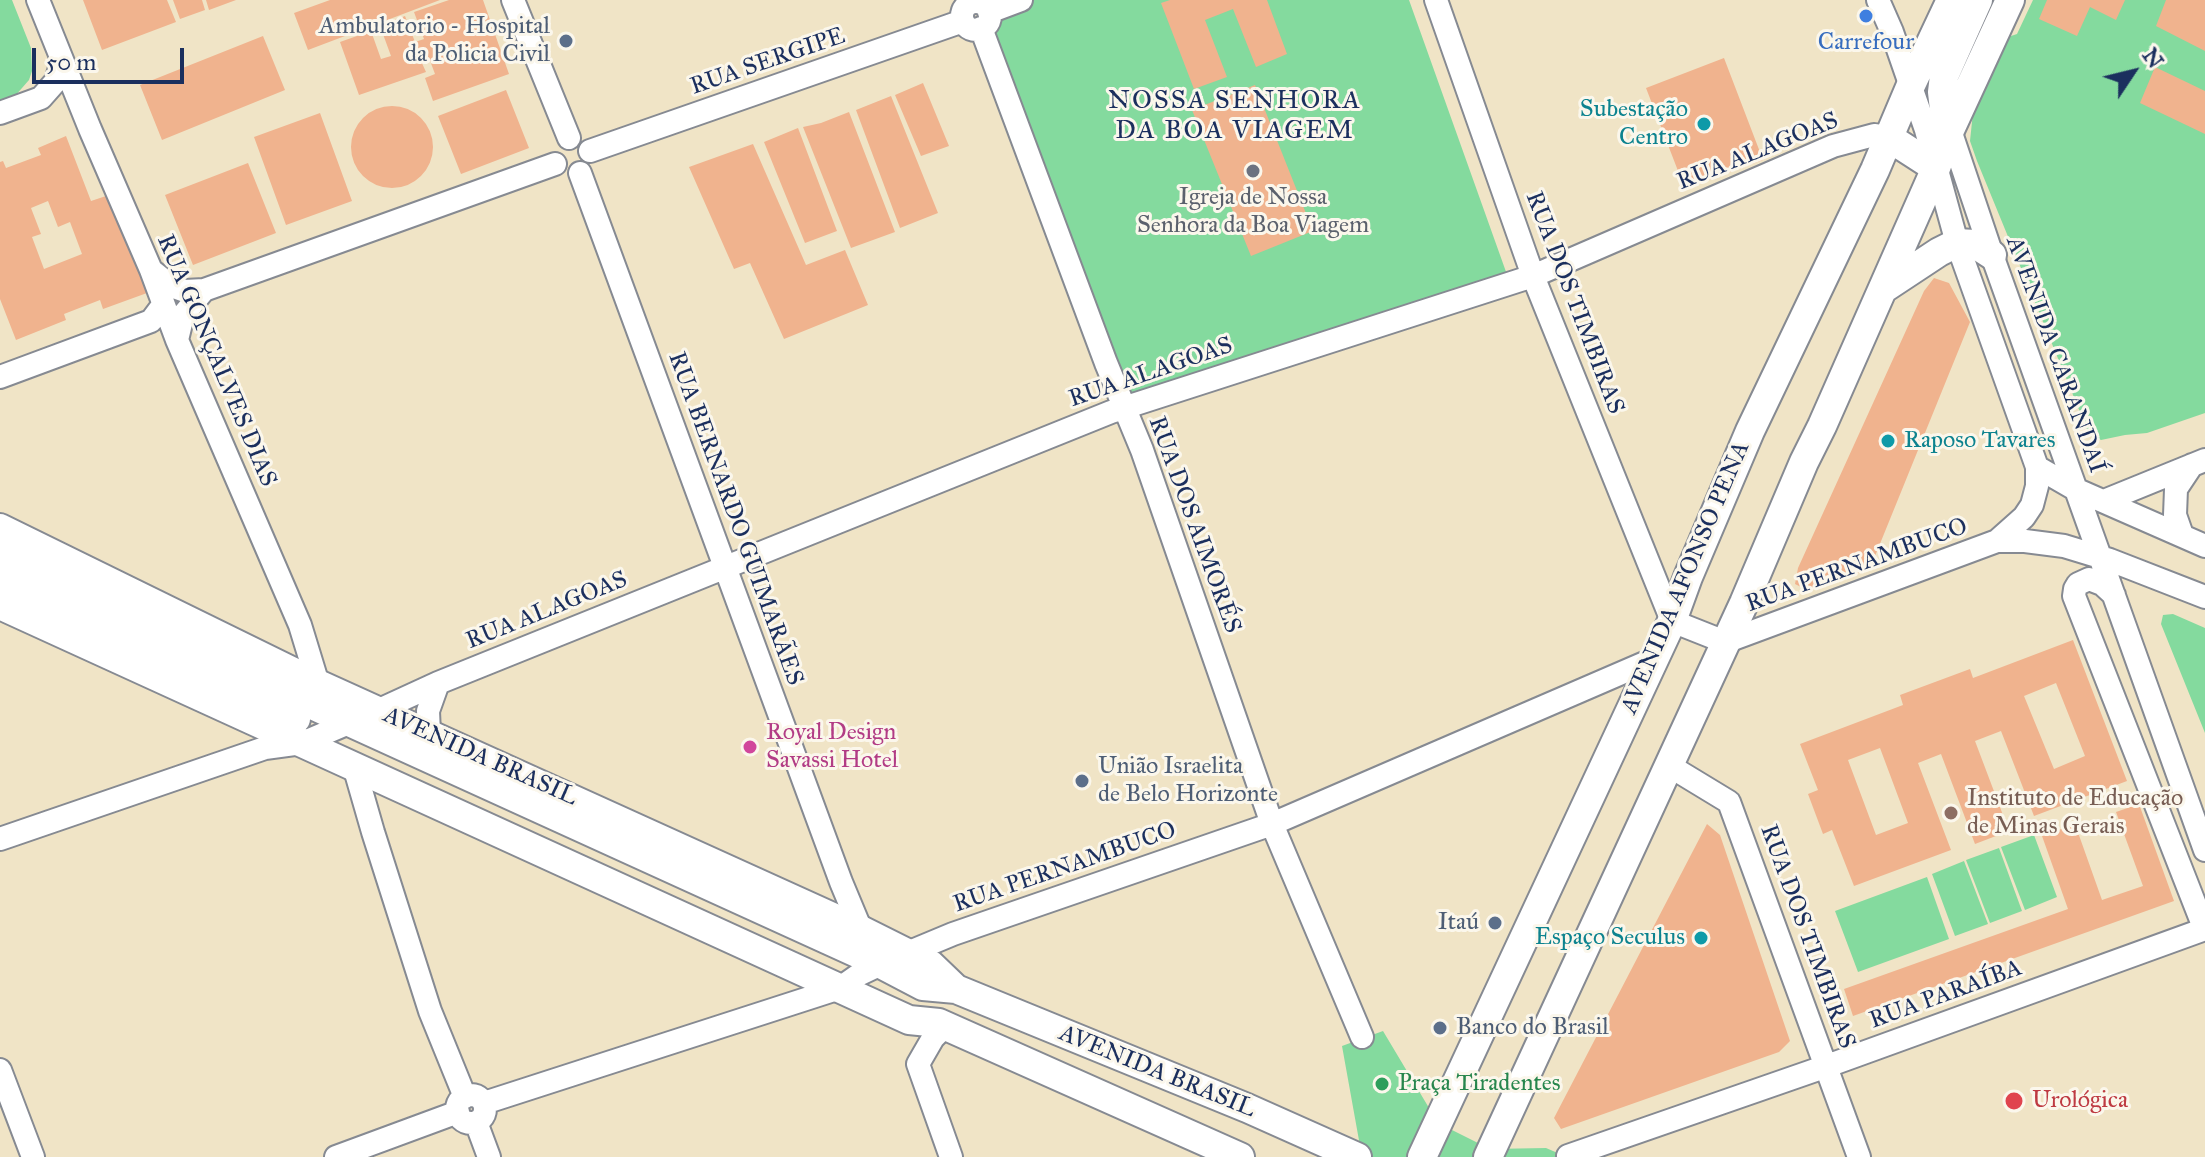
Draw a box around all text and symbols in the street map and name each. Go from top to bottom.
marker: Carrefour [1857,7,1875,25]
place label: Ambulatorio - Hospital da Policia Civil [319,13,550,69]
street label: RUA SERGIPE [687,22,849,102]
place label: Carrefour [1818,29,1914,57]
scale bar [36,32,188,82]
marker: Ambulatorio - Hospital da Policia Civil [557,32,575,50]
north arrow [2093,32,2173,112]
text: N [2137,43,2169,73]
text: 50 m [46,47,96,77]
district label: NOSSA SENHORA DA BOA VIAGEM [1108,86,1362,148]
place label: Subestação Centro [1580,96,1688,152]
street label: RUA ALAGOAS [1673,107,1843,197]
marker: Subestação Centro [1695,115,1713,133]
marker: Igreja de Nossa Senhora da Boa Viagem [1244,162,1262,180]
place label: Igreja de Nossa Senhora da Boa Viagem [1137,184,1369,240]
street label: RUA DOS TIMBIRAS [1518,188,1630,418]
street label: RUA GONÇALVES DIAS [150,231,282,491]
street label: AVENIDA CARANDAÍ [1999,233,2111,477]
street label: RUA ALAGOAS [1065,332,1237,414]
street label: RUA BERNARDO GUIMARÃES [661,348,809,690]
street label: RUA DOS AIMORÉS [1141,413,1247,637]
place label: Raposo Tavares [1904,427,2056,455]
marker: Raposo Tavares [1879,432,1897,450]
street label: AVENIDA AFONSO PENA [1615,437,1757,719]
street label: RUA PERNAMBUCO [1742,513,1972,619]
street label: RUA ALAGOAS [462,566,632,656]
street label: AVENIDA BRASIL [379,701,581,813]
place label: Royal Design Savassi Hotel [766,719,898,775]
marker: Royal Design Savassi Hotel [741,738,759,756]
place label: União Israelita de Belo Horizonte [1098,753,1278,809]
marker: União Israelita de Belo Horizonte [1073,772,1091,790]
place label: Instituto de Educação de Minas Gerais [1967,785,2183,841]
marker: Instituto de Educação de Minas Gerais [1942,804,1960,822]
street label: RUA PERNAMBUCO [950,816,1180,920]
street label: RUA DOS TIMBIRAS [1753,821,1861,1053]
place label: Itaú [1438,909,1479,937]
marker: Itaú [1486,914,1504,932]
place label: Espaço Seculus [1535,924,1685,952]
marker: Espaço Seculus [1692,929,1710,947]
street label: RUA PARAÍBA [1866,954,2026,1036]
place label: Banco do Brasil [1456,1014,1609,1042]
street label: AVENIDA BRASIL [1055,1019,1259,1125]
marker: Banco do Brasil [1431,1019,1449,1037]
place label: Praça Tiradentes [1398,1070,1561,1098]
marker: Praça Tiradentes [1373,1075,1391,1093]
place label: Urológica [2032,1087,2128,1115]
marker: Urológica [2003,1090,2025,1112]

